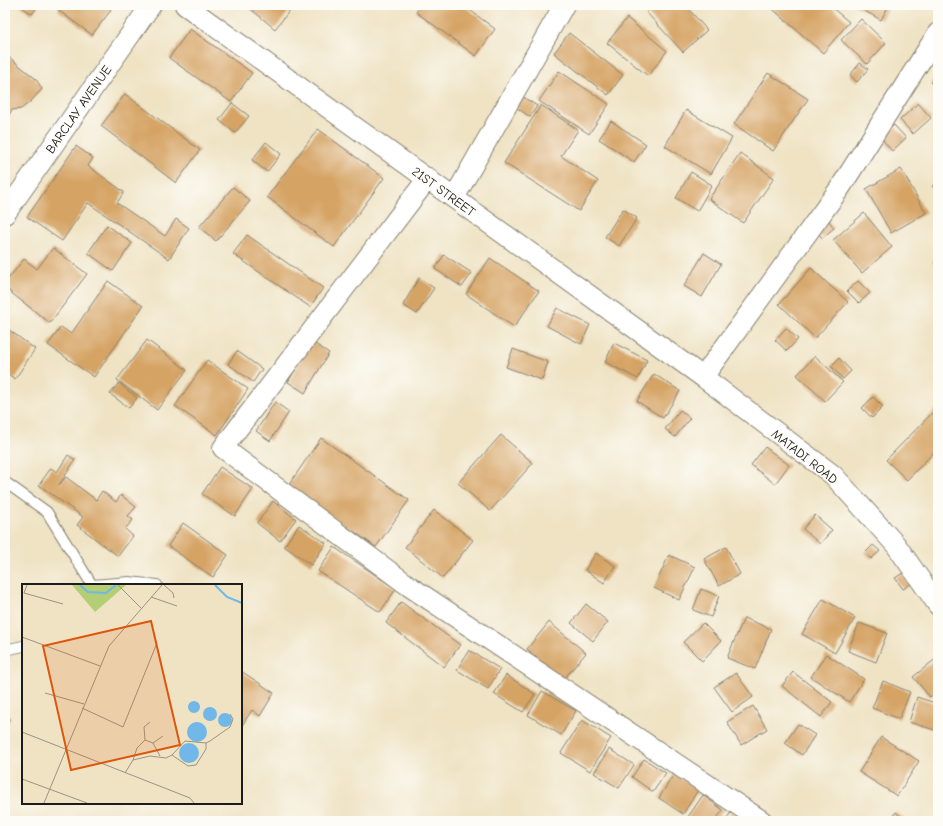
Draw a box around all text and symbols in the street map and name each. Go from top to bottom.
street label: BARCLAY AVENUE [42,62,114,156]
street label: 21ST STREET [409,163,478,219]
street label: MATADI ROAD [769,426,841,487]
inset map [22,584,242,804]

